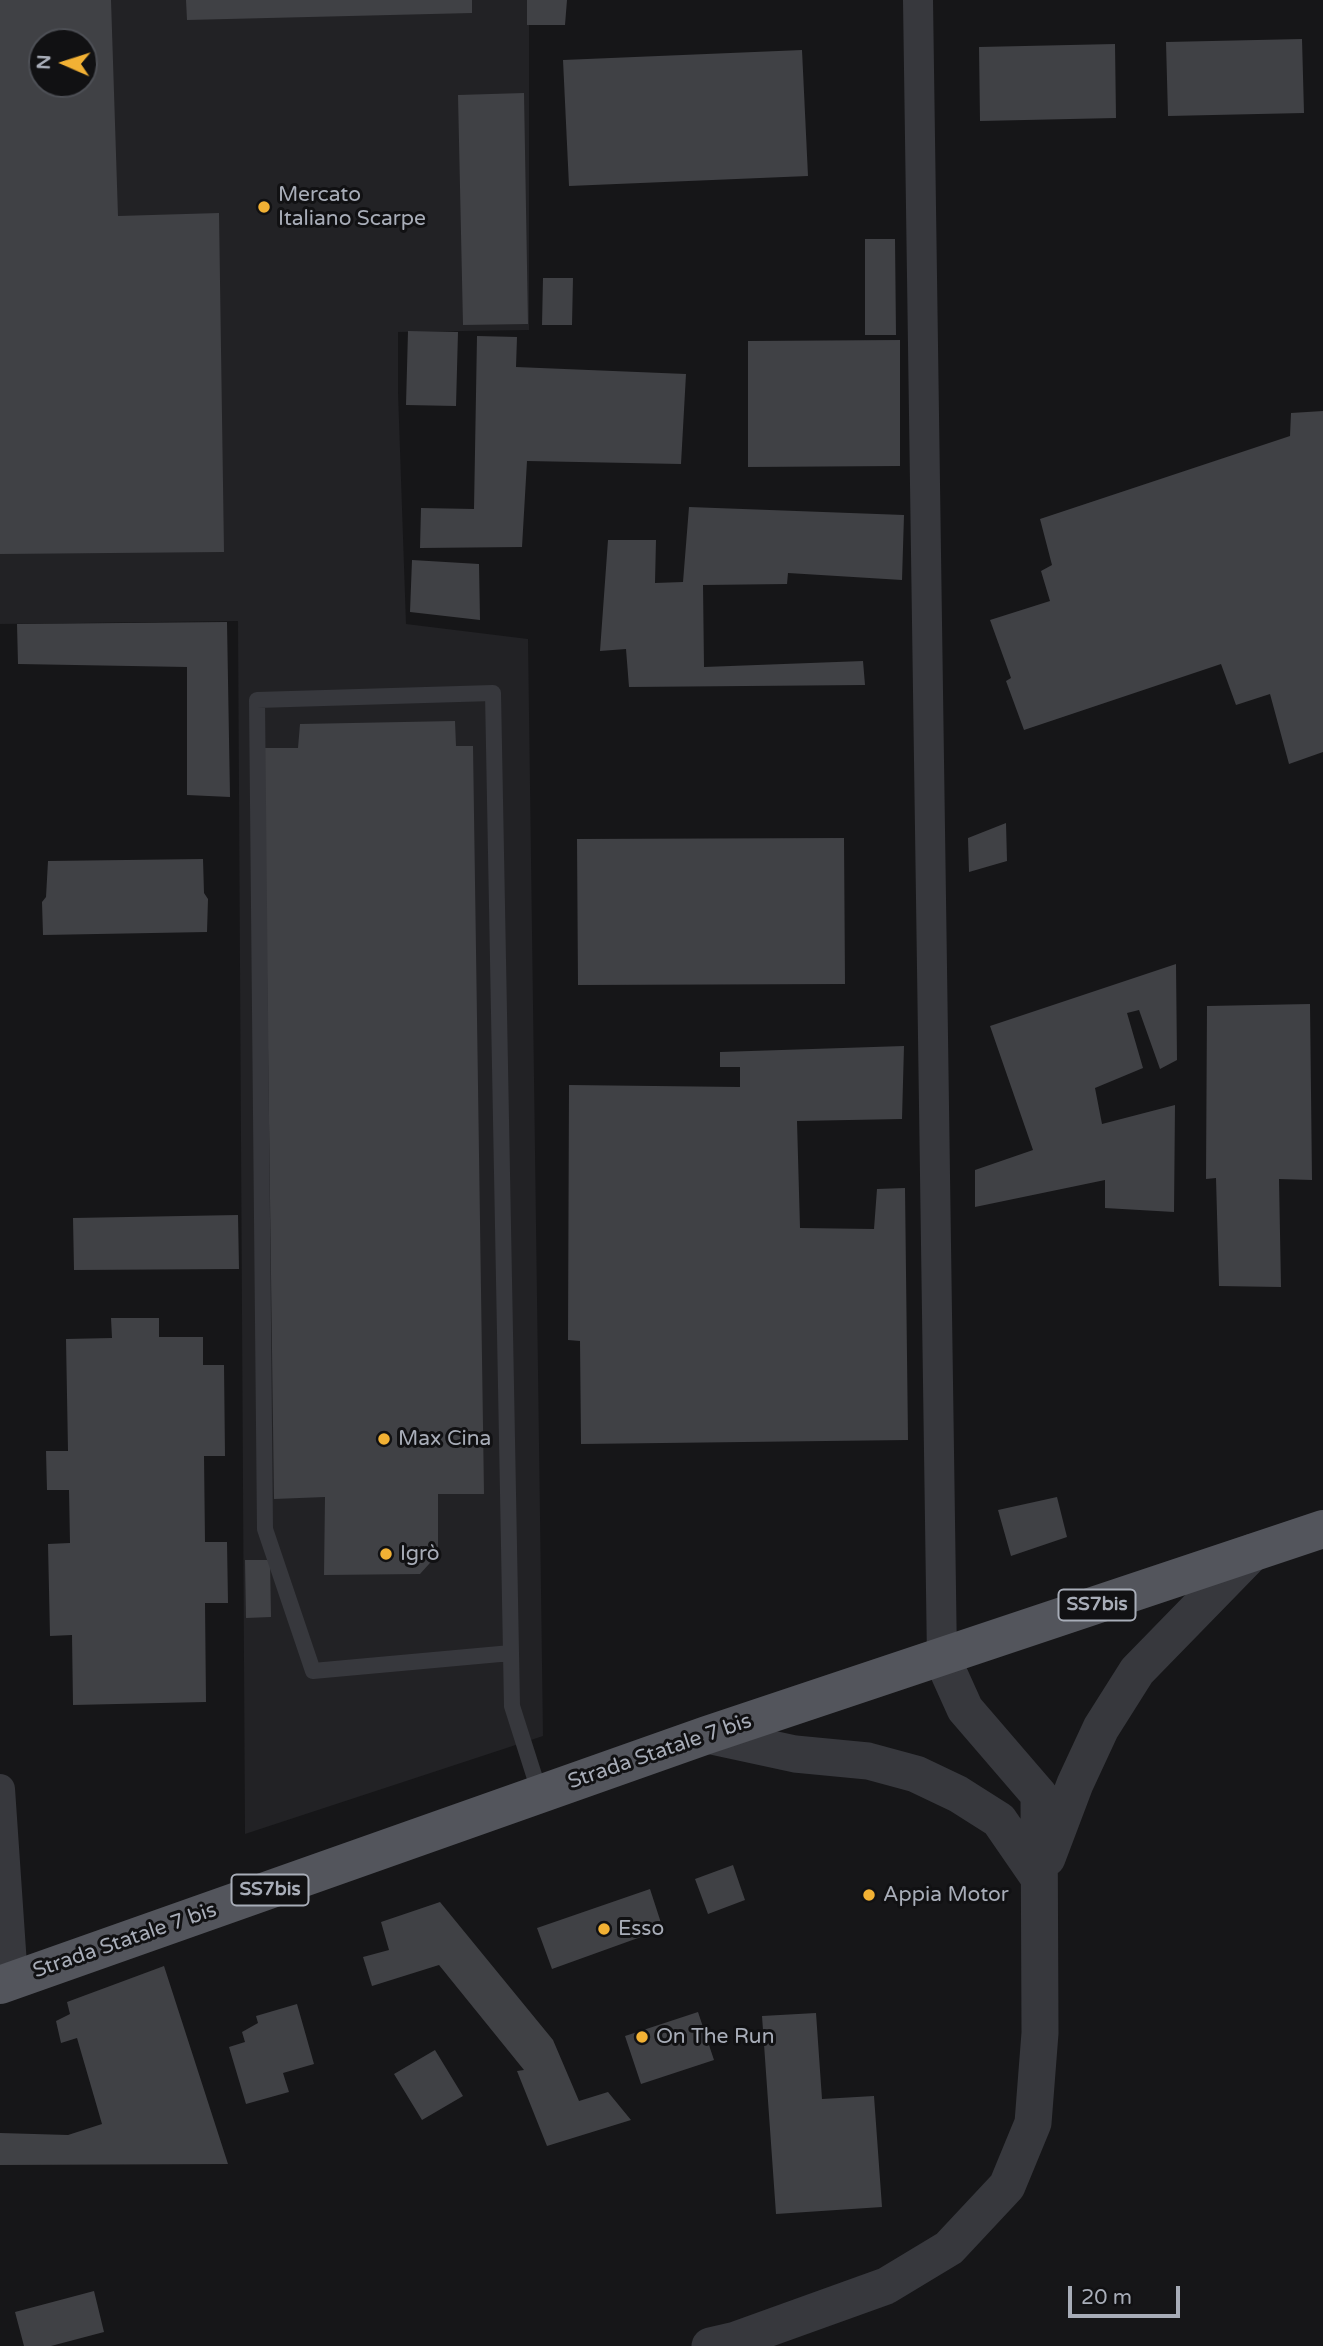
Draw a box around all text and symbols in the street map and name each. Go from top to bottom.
north arrow [28,28,98,98]
text: N [33,54,55,70]
place label: Mercato Italiano Scarpe [278,182,426,232]
marker: Mercato Italiano Scarpe [256,199,272,215]
place label: Max Cina [398,1426,491,1452]
marker: Max Cina [376,1431,392,1447]
place label: Igrò [400,1541,439,1567]
marker: Igrò [378,1546,394,1562]
road number: SS7bis [1058,1590,1136,1620]
street label: Strada Statale 7 bis [565,1709,755,1795]
road number: SS7bis [232,1874,308,1906]
place label: Appia Motor [883,1882,1009,1908]
marker: Appia Motor [861,1887,877,1903]
street label: Strada Statale 7 bis [30,1898,220,1984]
place label: Esso [618,1916,664,1942]
marker: Esso [596,1921,612,1937]
place label: On The Run [656,2024,774,2050]
marker: On The Run [634,2029,650,2045]
scale bar [1071,2272,1183,2316]
text: 20 m [1081,2285,1132,2310]

